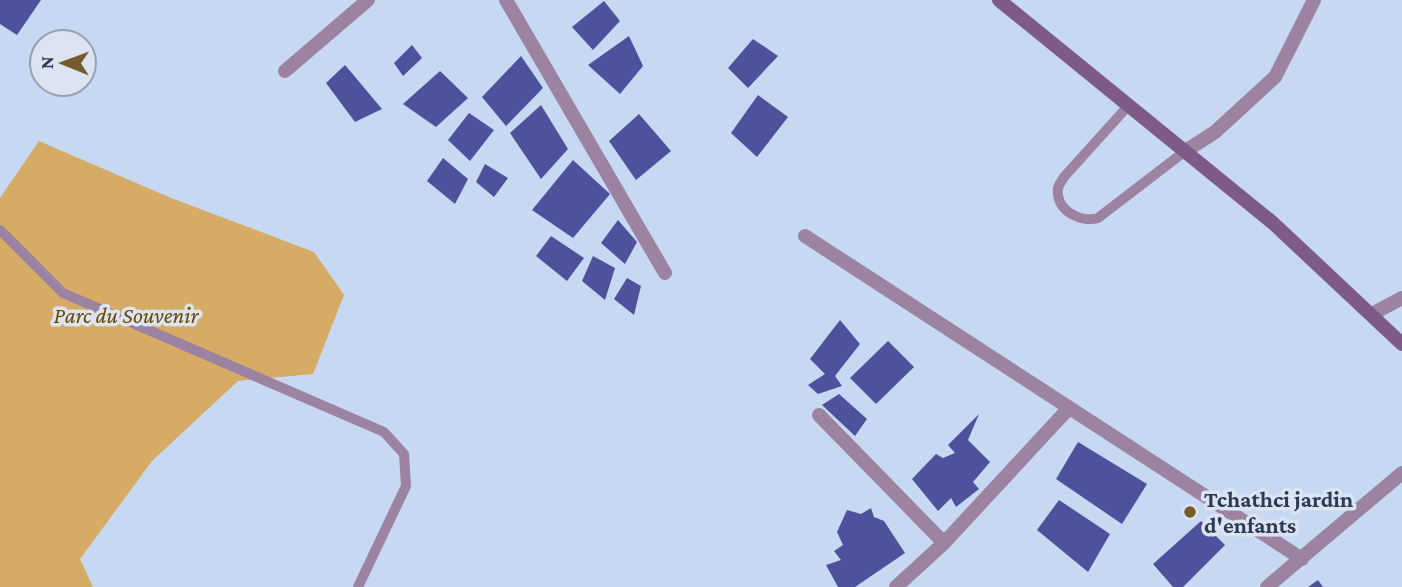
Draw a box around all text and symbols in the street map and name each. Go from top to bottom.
north arrow [28,28,98,98]
text: N [36,56,57,69]
park label: Parc du Souvenir [54,302,199,328]
place label: Tchathci jardin d'enfants [1204,486,1353,538]
marker: Tchathci jardin d'enfants [1182,504,1198,520]

